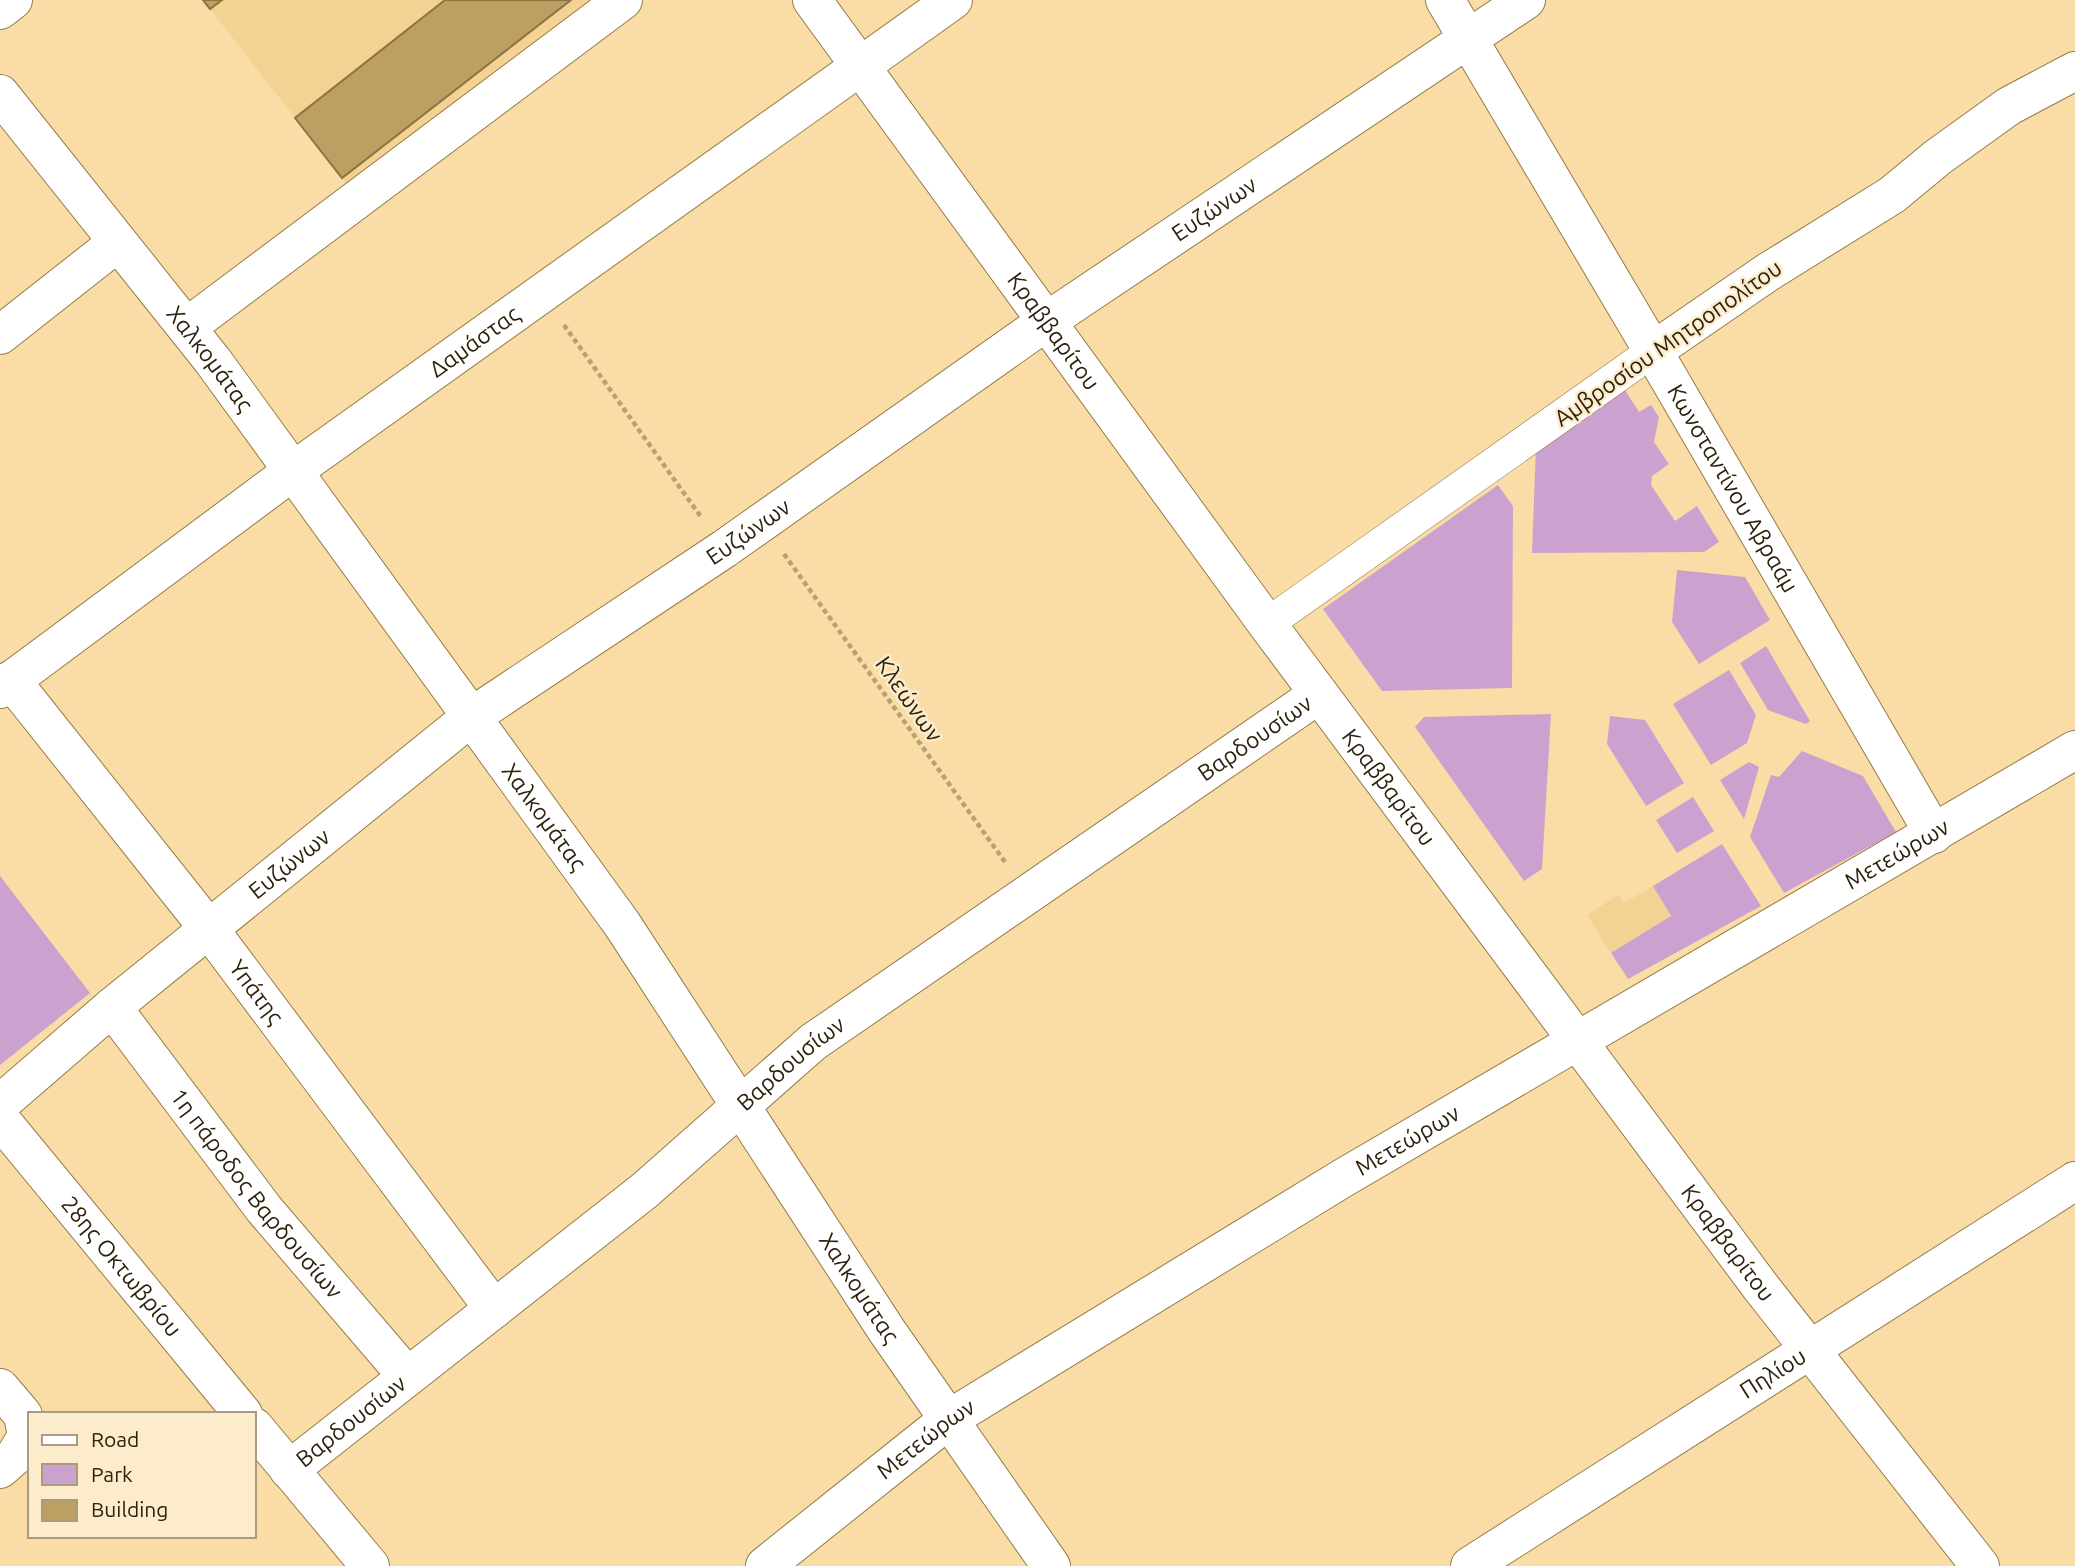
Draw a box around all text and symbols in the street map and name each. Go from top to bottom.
street label: Ευζώνων [1167,171,1261,246]
street label: Αμβροσίου Μητροπολίτου [1549,254,1786,431]
street label: Κραββαρίτου [1003,267,1105,394]
street label: Χαλκομάτας [162,301,258,417]
street label: Δαμάστας [424,301,524,382]
street label: Κωνσταντίνου Αβραάμ [1663,380,1804,597]
street label: Ευζώνων [701,493,795,569]
street label: Κλεώνων [871,651,948,746]
street label: Βαρδουσίων [1193,690,1316,786]
street label: Κραββαρίτου [1338,724,1441,850]
street label: Χαλκομάτας [498,758,592,875]
street label: Μετεώρων [1840,814,1953,894]
street label: Ευζώνων [244,823,334,903]
street label: Υπάτης [225,955,289,1029]
street label: Βαρδουσίων [732,1011,849,1115]
street label: 1η πάροδος Βαρδουσίων [166,1084,348,1303]
street label: Μετεώρων [1351,1100,1464,1180]
street label: Κραββαρίτου [1677,1179,1780,1306]
street label: 28ης Οκτωβρίου [57,1191,187,1341]
street label: Χαλκομάτας [815,1228,904,1348]
street label: Πηλίου [1735,1343,1810,1403]
street label: Βαρδουσίων [291,1370,411,1472]
street label: Μετεώρων [872,1394,979,1484]
legend [28,1412,256,1538]
text: Road [91,1427,139,1451]
text: Park [91,1462,133,1486]
text: Building [91,1497,168,1521]

